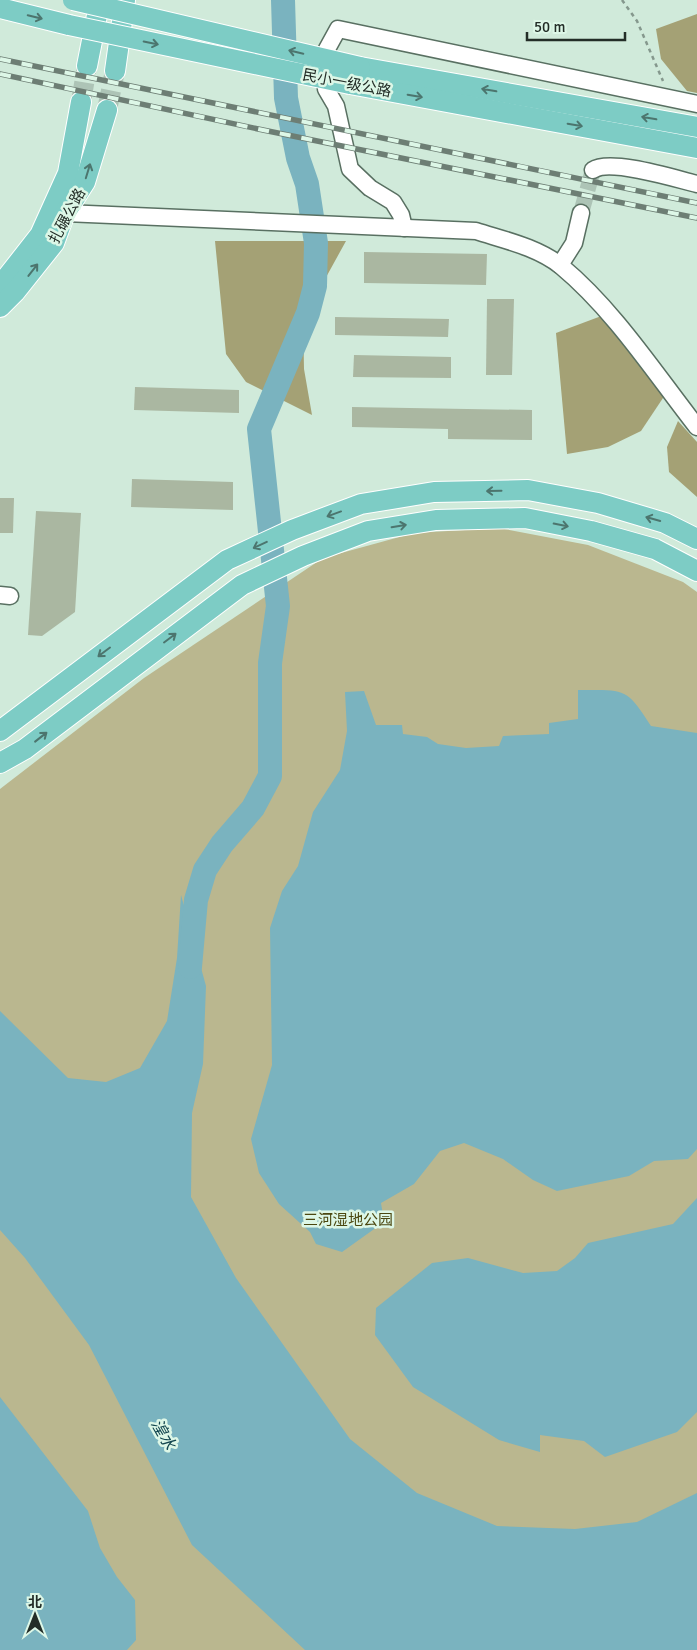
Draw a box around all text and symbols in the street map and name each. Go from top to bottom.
scale bar [527,10,624,42]
one-way arrow [26,12,42,22]
text: 50 m [534,18,565,36]
one-way arrow [143,38,159,48]
one-way arrow [288,47,304,56]
street label: 民小一级公路 [301,66,393,100]
one-way arrow [481,84,497,94]
one-way arrow [406,92,422,102]
one-way arrow [641,113,657,123]
one-way arrow [566,121,582,131]
one-way arrow [84,163,94,179]
street label: 扎碾公路 [45,185,89,247]
one-way arrow [27,264,38,277]
one-way arrow [486,486,502,496]
one-way arrow [327,510,342,519]
one-way arrow [645,514,661,524]
one-way arrow [552,520,568,530]
one-way arrow [391,521,407,531]
one-way arrow [252,540,267,550]
one-way arrow [163,633,177,643]
one-way arrow [98,647,111,658]
one-way arrow [34,732,48,742]
park label: 三河湿地公园 [303,1211,393,1229]
water label: 湟水 [146,1416,180,1454]
north arrow [10,1590,60,1640]
text: 北 [28,1594,42,1611]

